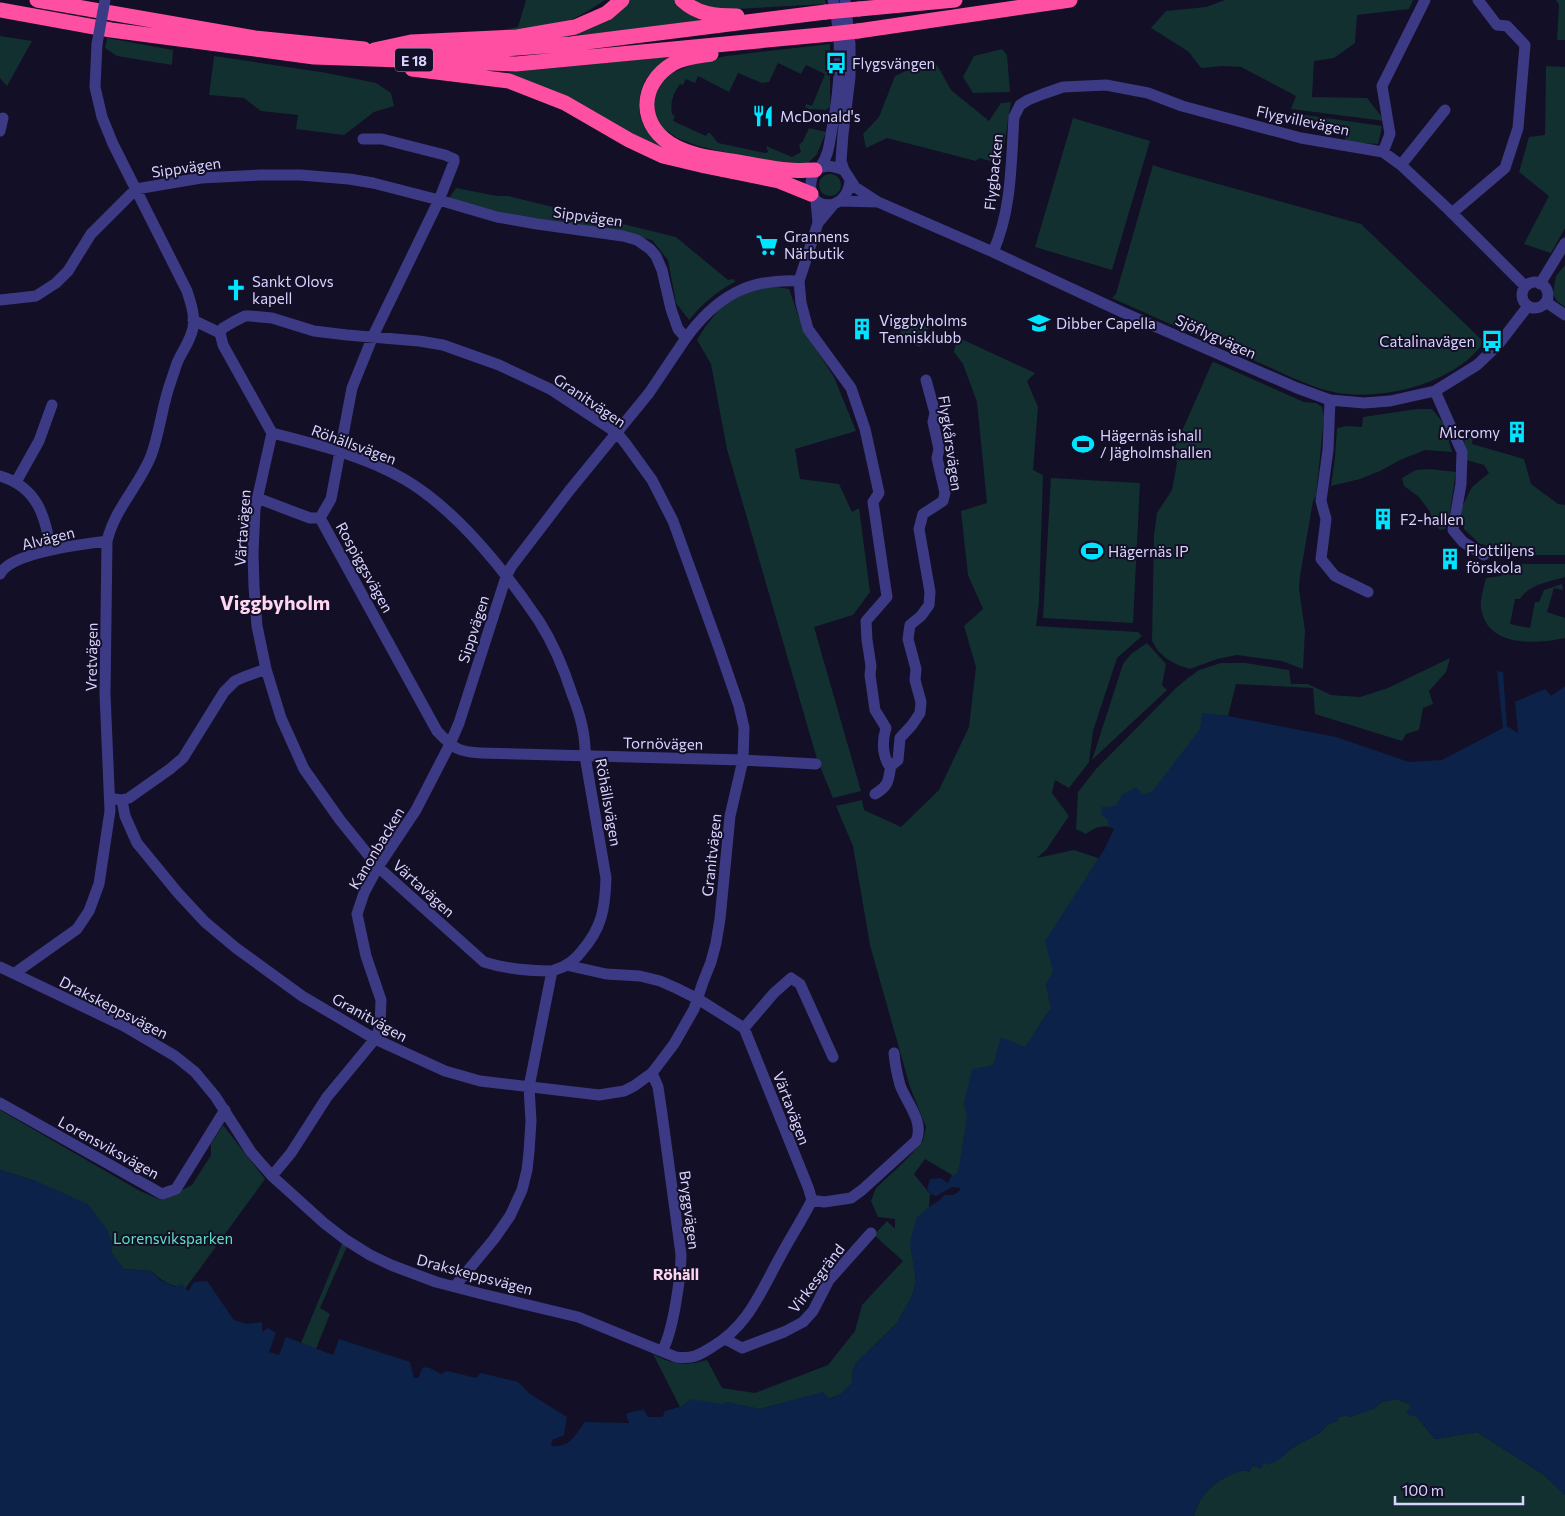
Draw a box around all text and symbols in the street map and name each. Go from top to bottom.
road number: E 18 [395,48,433,72]
bus stop icon: Flygsvängen [823,50,849,76]
place label: Flygsvängen [852,54,935,72]
street label: Flygvillevägen [1255,101,1351,139]
restaurant icon: McDonald's [750,103,776,129]
place label: McDonald's [780,107,861,125]
street label: Flygbacken [980,133,1006,211]
street label: Sippvägen [150,153,222,181]
street label: Sippvägen [552,202,624,230]
place label: Grannens Närbutik [784,227,849,262]
supermarket icon: Grannens Närbutik [754,232,780,258]
place label: Sankt Olovs kapell [252,272,334,307]
church icon: Sankt Olovs kapell [223,277,249,303]
school or university icon: Dibber Capella [1026,310,1052,336]
street label: Sjöflygvägen [1173,310,1259,362]
place label: Viggbyholms Tennisklubb [879,311,967,346]
place label: Dibber Capella [1056,314,1156,332]
building icon: Viggbyholms Tennisklubb [849,316,875,342]
bus stop icon: Catalinavägen [1479,328,1505,354]
place label: Catalinavägen [1379,332,1475,350]
street label: Granitvägen [551,369,629,431]
street label: Flygkårsvägen [935,394,967,492]
building icon: Micromy [1504,419,1530,445]
street label: Röhällsvägen [309,420,399,468]
place label: Micromy [1439,423,1500,441]
place label: Hägernäs ishall / Jägholmshallen [1100,426,1212,461]
sports icon: Hägernäs ishall / Jägholmshallen [1070,431,1096,457]
street label: Värtavägen [230,489,254,567]
building icon: F2-hallen [1370,506,1396,532]
place label: F2-hallen [1400,510,1464,528]
street label: Rospiggsvägen [333,519,397,615]
street label: Alvägen [20,523,76,553]
sports icon: Hägernäs IP [1079,538,1105,564]
place label: Flottiljens förskola [1466,541,1535,576]
place label: Hägernäs IP [1108,542,1189,560]
building icon: Flottiljens förskola [1437,546,1463,572]
district label: Viggbyholm [220,590,330,614]
street label: Sippvägen [454,593,492,665]
street label: Vretvägen [81,622,101,692]
street label: Tornövägen [623,733,703,753]
street label: Röhällsvägen [592,757,626,847]
street label: Kanonbacken [344,804,408,892]
street label: Granitvägen [698,813,724,897]
street label: Värtavägen [389,856,459,920]
street label: Drakskeppsvägen [57,972,171,1042]
street label: Granitvägen [329,989,411,1045]
street label: Värtavägen [770,1069,814,1147]
street label: Lorensviksvägen [55,1112,163,1182]
street label: Bryggvägen [676,1170,704,1250]
park label: Lorensviksparken [113,1229,233,1247]
street label: Virkesgränd [784,1240,848,1316]
street label: Drakskeppsvägen [415,1250,535,1298]
district label: Röhäll [653,1264,699,1283]
scale bar [1395,1474,1522,1506]
text: 100 m [1402,1481,1444,1499]

